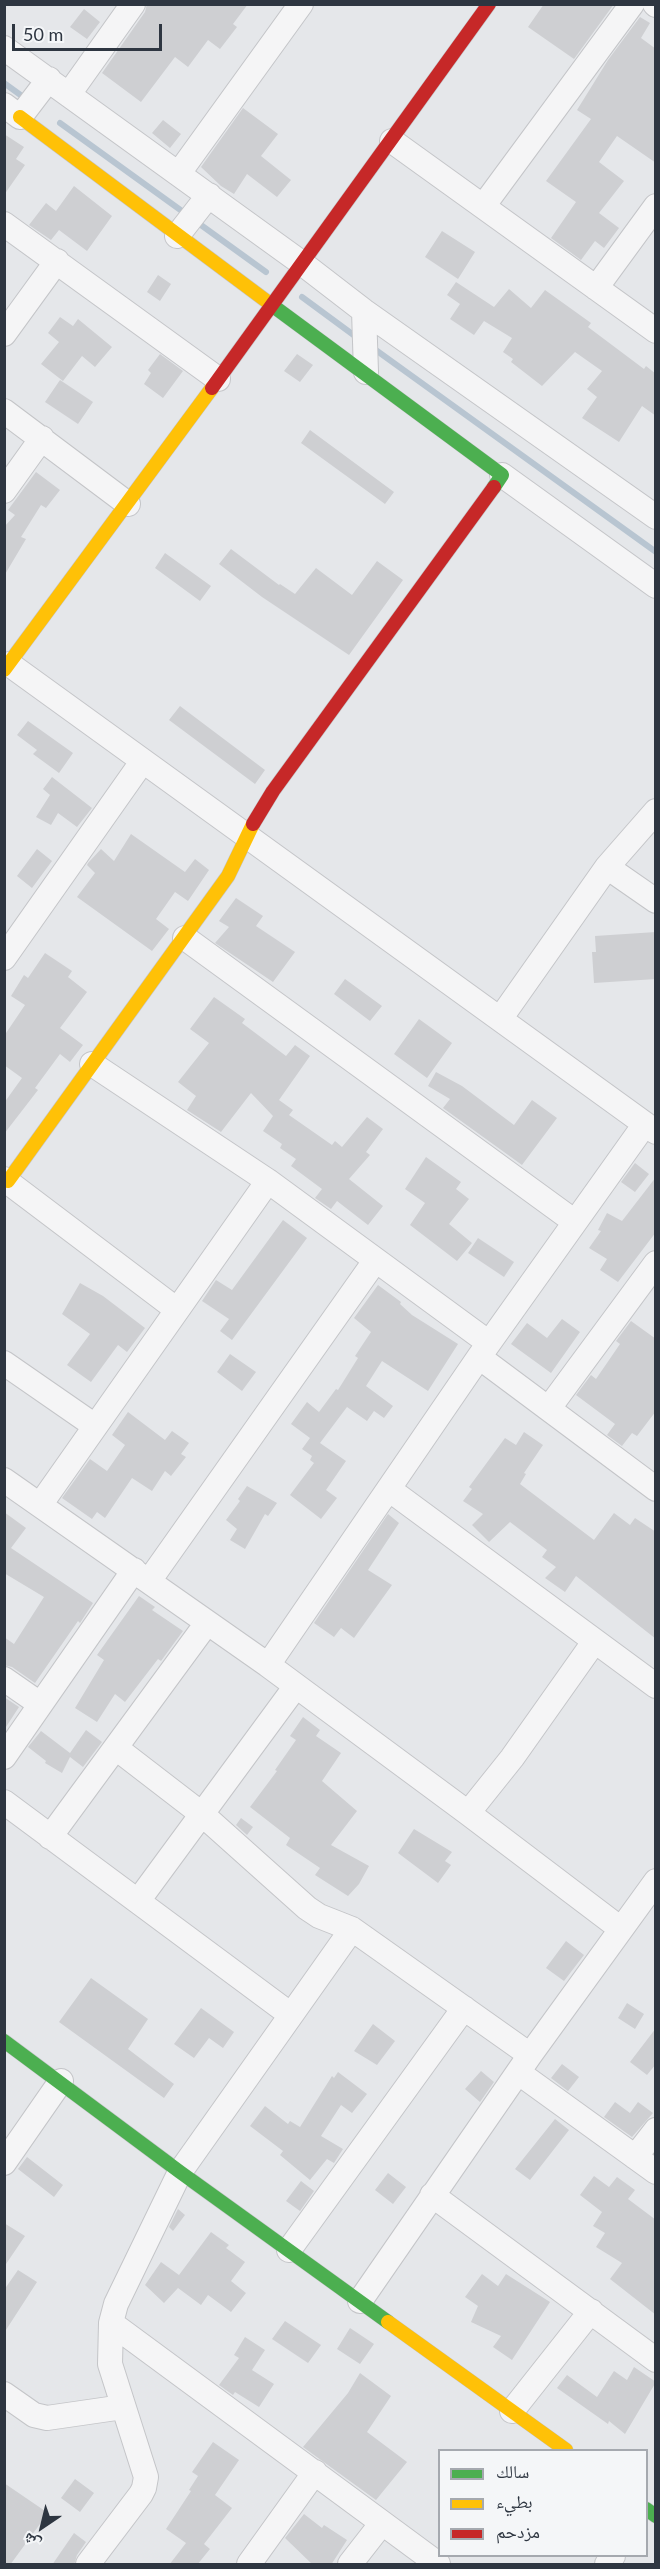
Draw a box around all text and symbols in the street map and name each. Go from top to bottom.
scale bar [15,12,165,50]
text: 50 m [23,23,63,45]
legend [438,2449,648,2557]
text: سالك [496,2460,529,2482]
text: بطيء [496,2490,533,2512]
north arrow [12,2497,72,2557]
text: مزدحم [496,2520,540,2542]
text: ش [19,2530,44,2555]

